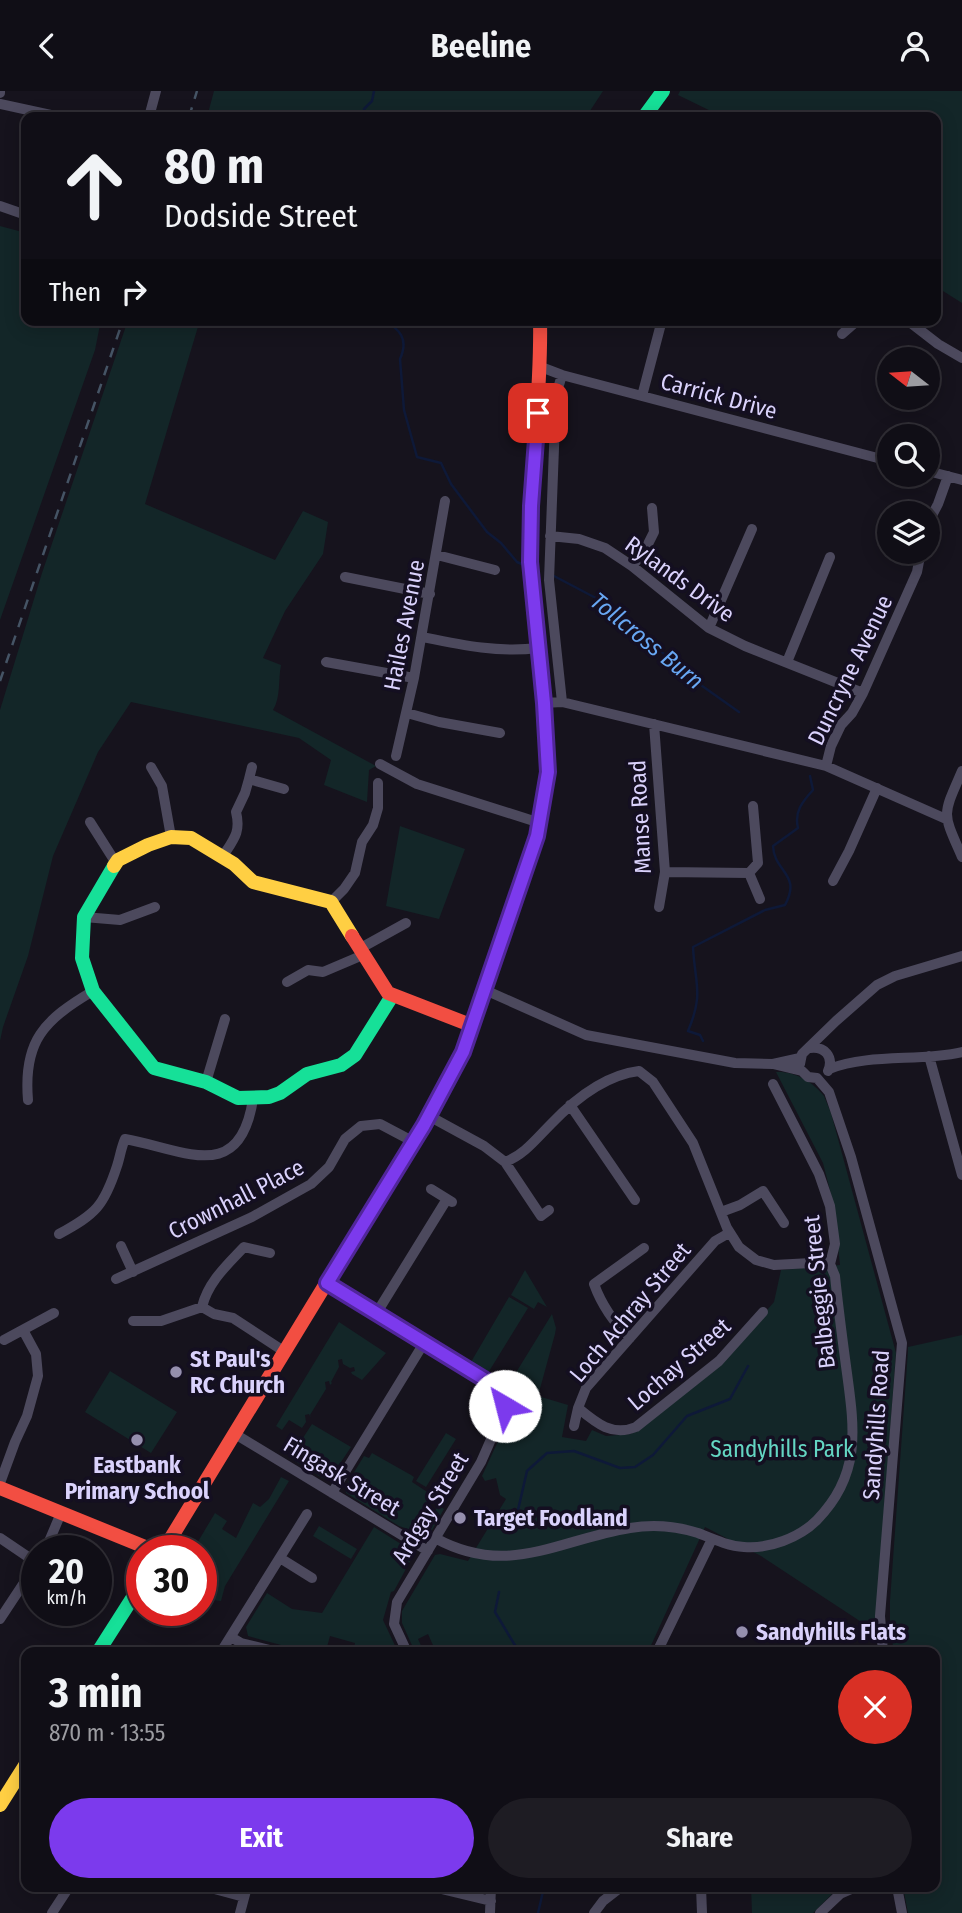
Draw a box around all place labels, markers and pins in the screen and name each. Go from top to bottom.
pin [508,383,568,443]
place label: St Paul's RC Church [190,1345,285,1399]
marker: St Paul's RC Church [168,1364,184,1380]
marker: Eastbank Primary School [129,1432,145,1448]
place label: Eastbank Primary School [65,1451,210,1505]
place label: Target Foodland [474,1504,628,1532]
marker: Target Foodland [452,1510,468,1526]
place label: Sandyhills Flats [756,1618,906,1646]
marker: Sandyhills Flats [734,1624,750,1640]

